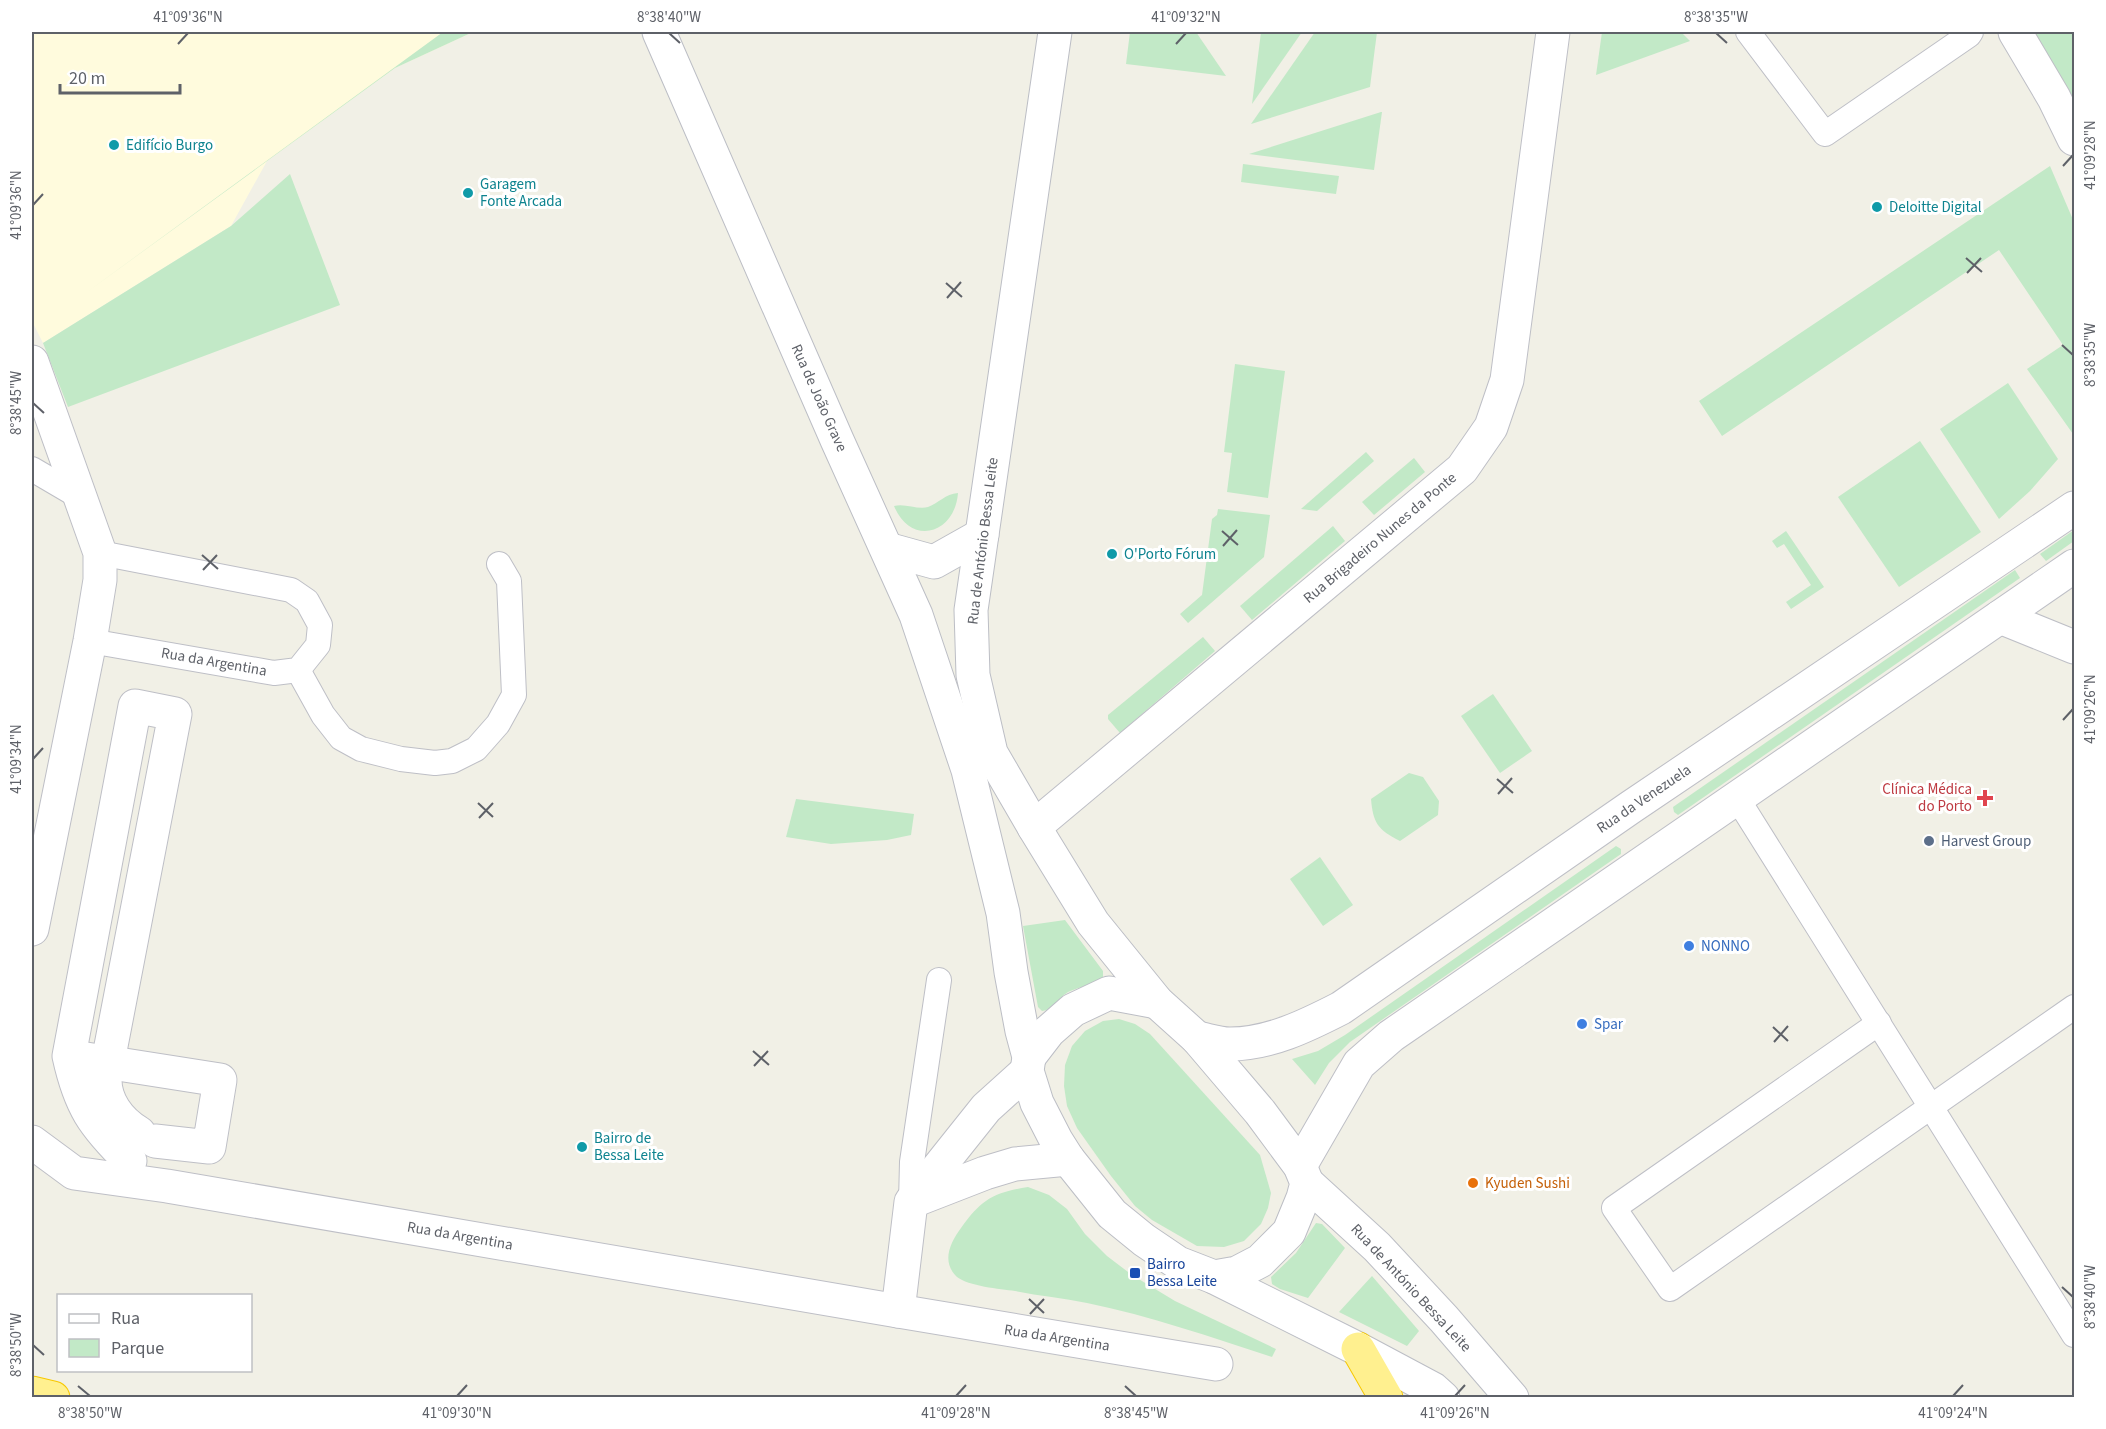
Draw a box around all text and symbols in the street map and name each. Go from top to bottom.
text: 41°09'36"N [153,7,223,28]
text: 8°38'40"W [637,7,701,28]
text: 41°09'32"N [1151,7,1221,28]
text: 8°38'35"W [1684,7,1748,28]
scale bar [60,57,180,95]
text: 20 m [69,66,105,91]
text: 41°09'28"N [2080,120,2101,190]
place label: Edifício Burgo [126,135,213,156]
marker: Edifício Burgo [107,138,121,152]
text: 41°09'36"N [6,170,27,240]
place label: Garagem Fonte Arcada [480,174,562,212]
marker: Garagem Fonte Arcada [461,186,475,200]
place label: Deloitte Digital [1889,197,1982,218]
marker: Deloitte Digital [1870,200,1884,214]
text: 8°38'35"W [2080,323,2101,387]
street label: Rua de João Grave [786,341,852,455]
text: 8°38'45"W [6,371,27,435]
street label: Rua de António Bessa Leite [962,456,1004,626]
street label: Rua Brigadeiro Nunes da Ponte [1299,468,1461,608]
place label: O'Porto Fórum [1124,544,1216,565]
marker: O'Porto Fórum [1105,547,1119,561]
street label: Rua da Argentina [160,642,268,682]
text: 41°09'26"N [2080,674,2101,744]
text: 41°09'34"N [6,724,27,794]
street label: Rua da Venezuela [1593,760,1695,838]
place label: Clínica Médica do Porto [1882,779,1972,817]
marker: Clínica Médica do Porto [1976,789,1994,807]
place label: Harvest Group [1941,831,2031,852]
marker: Harvest Group [1922,834,1936,848]
place label: NONNO [1701,936,1750,957]
marker: NONNO [1682,939,1696,953]
place label: Spar [1594,1014,1624,1035]
marker: Spar [1575,1017,1589,1031]
place label: Bairro de Bessa Leite [594,1128,664,1166]
marker: Bairro de Bessa Leite [575,1140,589,1154]
place label: Kyuden Sushi [1485,1173,1570,1194]
marker: Kyuden Sushi [1466,1176,1480,1190]
street label: Rua da Argentina [406,1216,514,1256]
street label: Rua de António Bessa Leite [1346,1219,1476,1357]
place label: Bairro Bessa Leite [1147,1254,1217,1292]
text: 8°38'40"W [2080,1265,2101,1329]
marker: Bairro Bessa Leite [1128,1266,1142,1280]
legend [57,1294,252,1372]
text: Rua [111,1306,140,1331]
text: 8°38'50"W [6,1313,27,1377]
street label: Rua da Argentina [1003,1319,1111,1357]
text: Parque [111,1336,164,1361]
text: 8°38'50"W [58,1403,122,1424]
text: 41°09'30"N [422,1403,492,1424]
text: 41°09'28"N [921,1403,991,1424]
text: 8°38'45"W [1104,1403,1168,1424]
text: 41°09'26"N [1420,1403,1490,1424]
text: 41°09'24"N [1918,1403,1988,1424]

